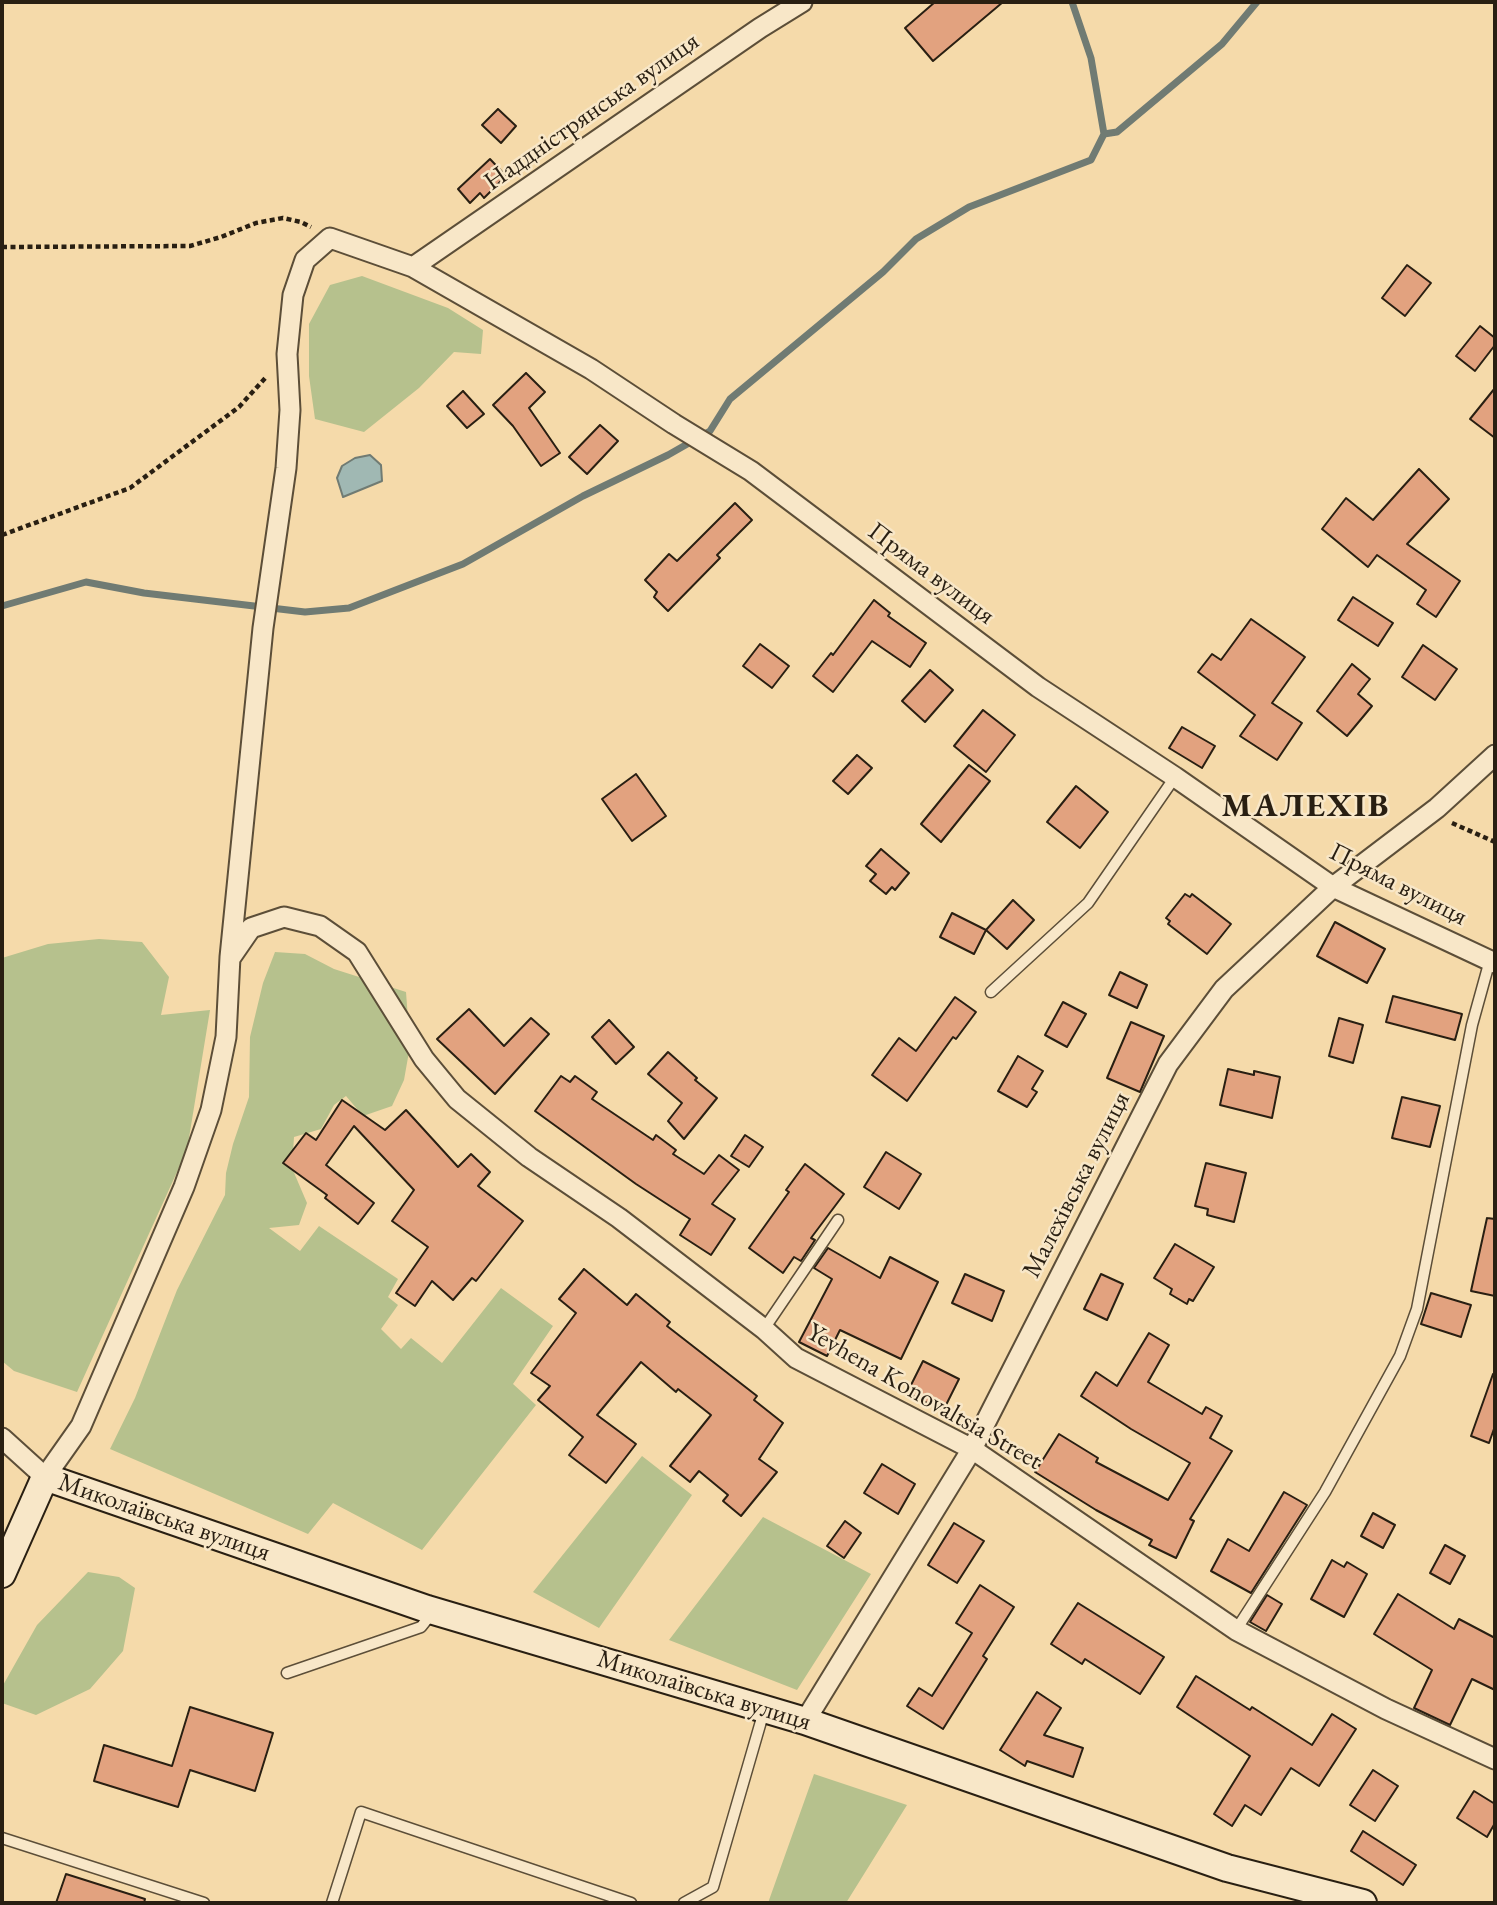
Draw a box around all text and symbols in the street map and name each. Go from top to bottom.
street label: Наддністрянська вулиця [479,26,705,198]
street label: Пряма вулиця [861,516,1001,632]
district label: МАЛЕХІВ [1222,787,1390,827]
street label: Пряма вулиця [1324,837,1472,933]
street label: Малехівська вулиця [1017,1087,1137,1283]
street label: Yevhena Konovaltsia Street [801,1317,1047,1477]
street label: Миколаївська вулиця [54,1467,274,1569]
street label: Миколаївська вулиця [593,1644,815,1738]

